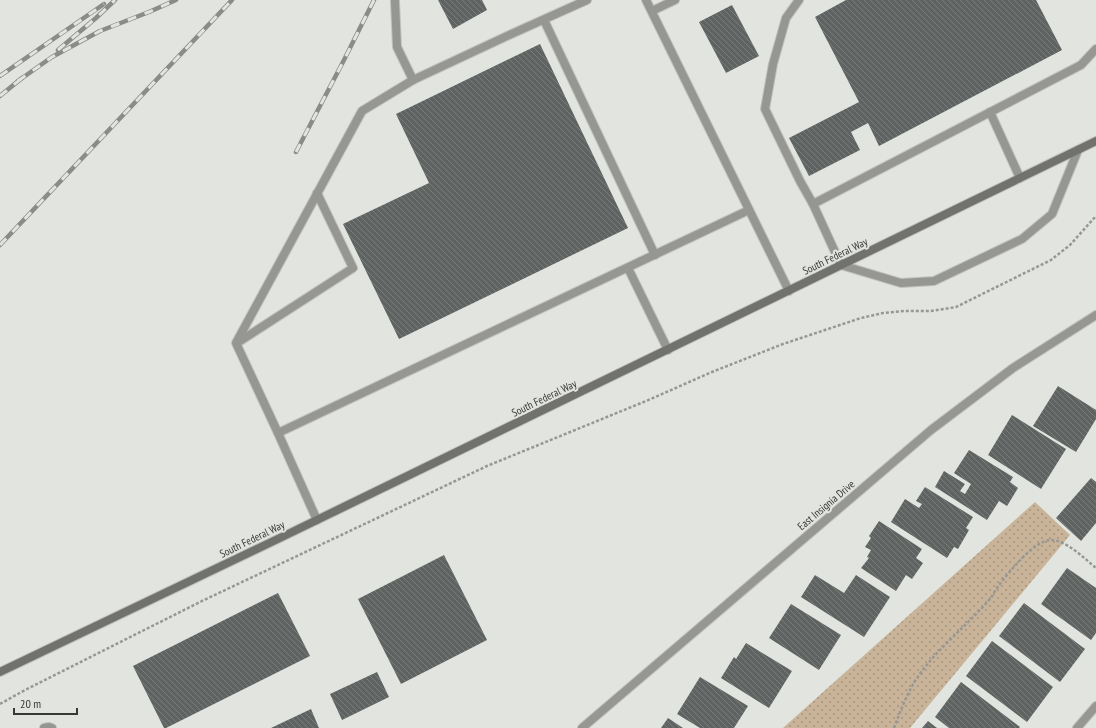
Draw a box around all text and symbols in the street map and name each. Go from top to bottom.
street label: South Federal Way [800,234,871,278]
street label: South Federal Way [509,376,580,420]
street label: East Insignia Drive [795,477,858,533]
street label: South Federal Way [217,517,288,561]
scale bar [14,690,77,716]
text: 20 m [20,696,41,711]

